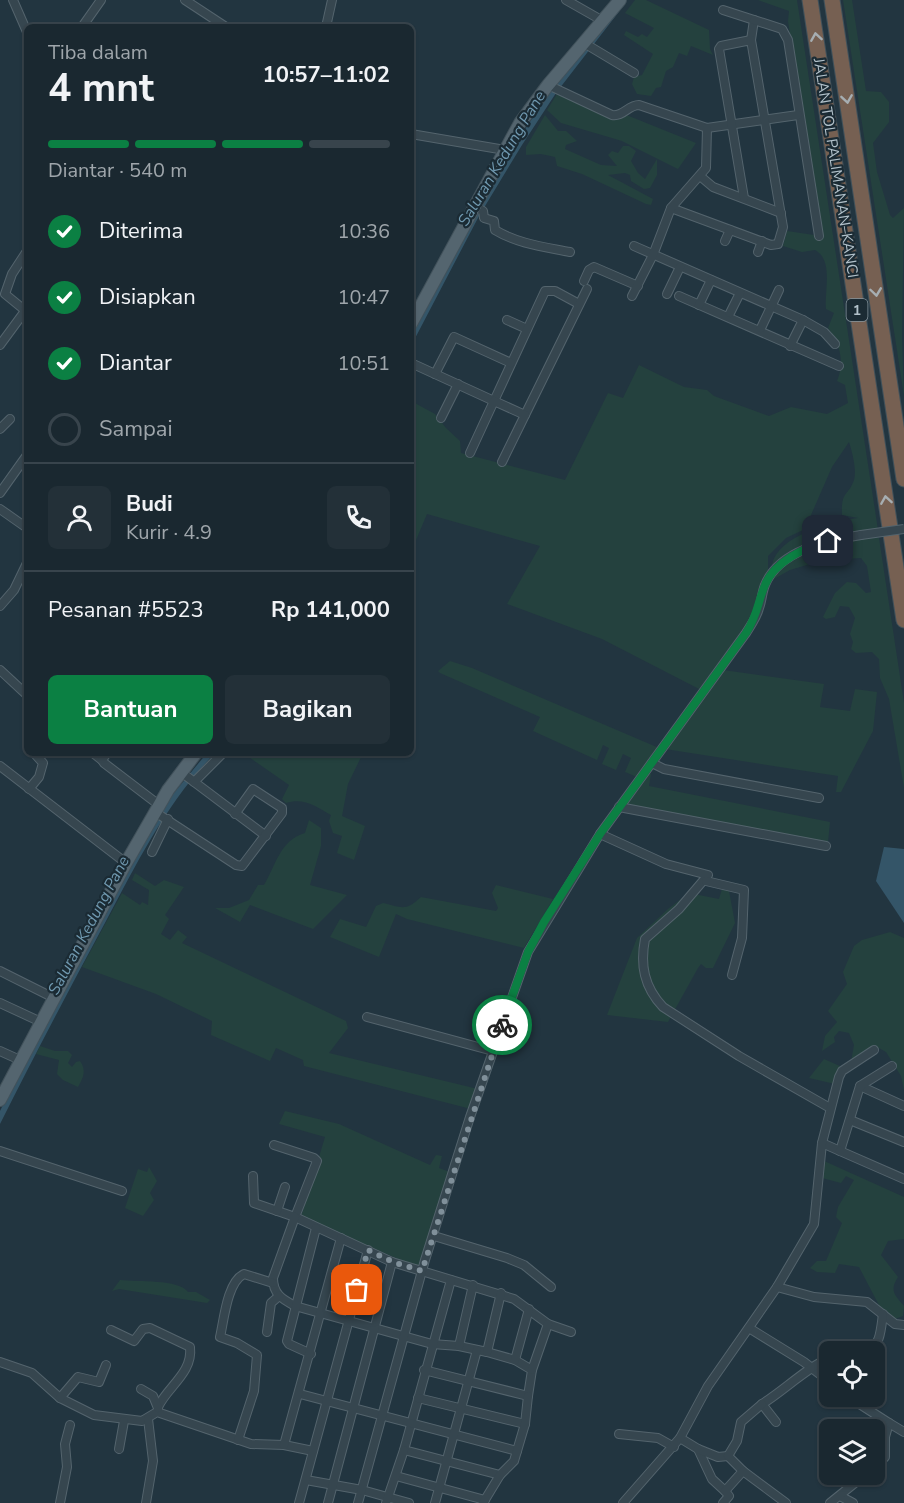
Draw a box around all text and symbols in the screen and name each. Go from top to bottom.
one-way arrow [810,33,822,42]
text: Tiba dalam [48,39,148,66]
street label: JALAN TOL PALIMANAN–KANCI [809,56,863,279]
text: 10:57–11:02 [262,60,390,90]
text: 4 mnt [48,62,154,115]
water label: Saluran Kedung Pane [453,86,551,230]
one-way arrow [841,95,853,104]
text: Diantar · 540 m [48,157,187,184]
icon: check [48,215,81,248]
text: Diterima [99,216,183,246]
text: 10:36 [337,218,390,245]
icon: check [48,281,81,314]
text: Disiapkan [99,282,196,312]
text: 10:47 [337,284,390,311]
one-way arrow [870,288,882,297]
road number: 1 [846,299,868,321]
icon: check [48,347,81,380]
text: Diantar [99,348,172,378]
text: 10:51 [337,350,390,377]
text: Sampai [99,414,173,444]
button: person [48,486,111,549]
button: phone [327,486,390,549]
text: Budi [126,489,173,519]
one-way arrow [880,495,892,505]
pin [802,515,853,566]
text: Kurir · 4.9 [126,519,212,546]
icon: home [811,524,844,557]
text: Pesanan #5523 [48,595,204,625]
text: Rp 141,000 [271,595,390,625]
button: Bantuan [48,675,213,744]
button: Bagikan [225,675,390,744]
water label: Saluran Kedung Pane [43,852,135,999]
courier [472,995,532,1055]
icon: bike [486,1009,519,1042]
pin [331,1264,382,1315]
icon: bag [340,1273,373,1306]
map controls [819,1341,885,1485]
button: locate [819,1341,885,1407]
button: layers [819,1419,885,1485]

